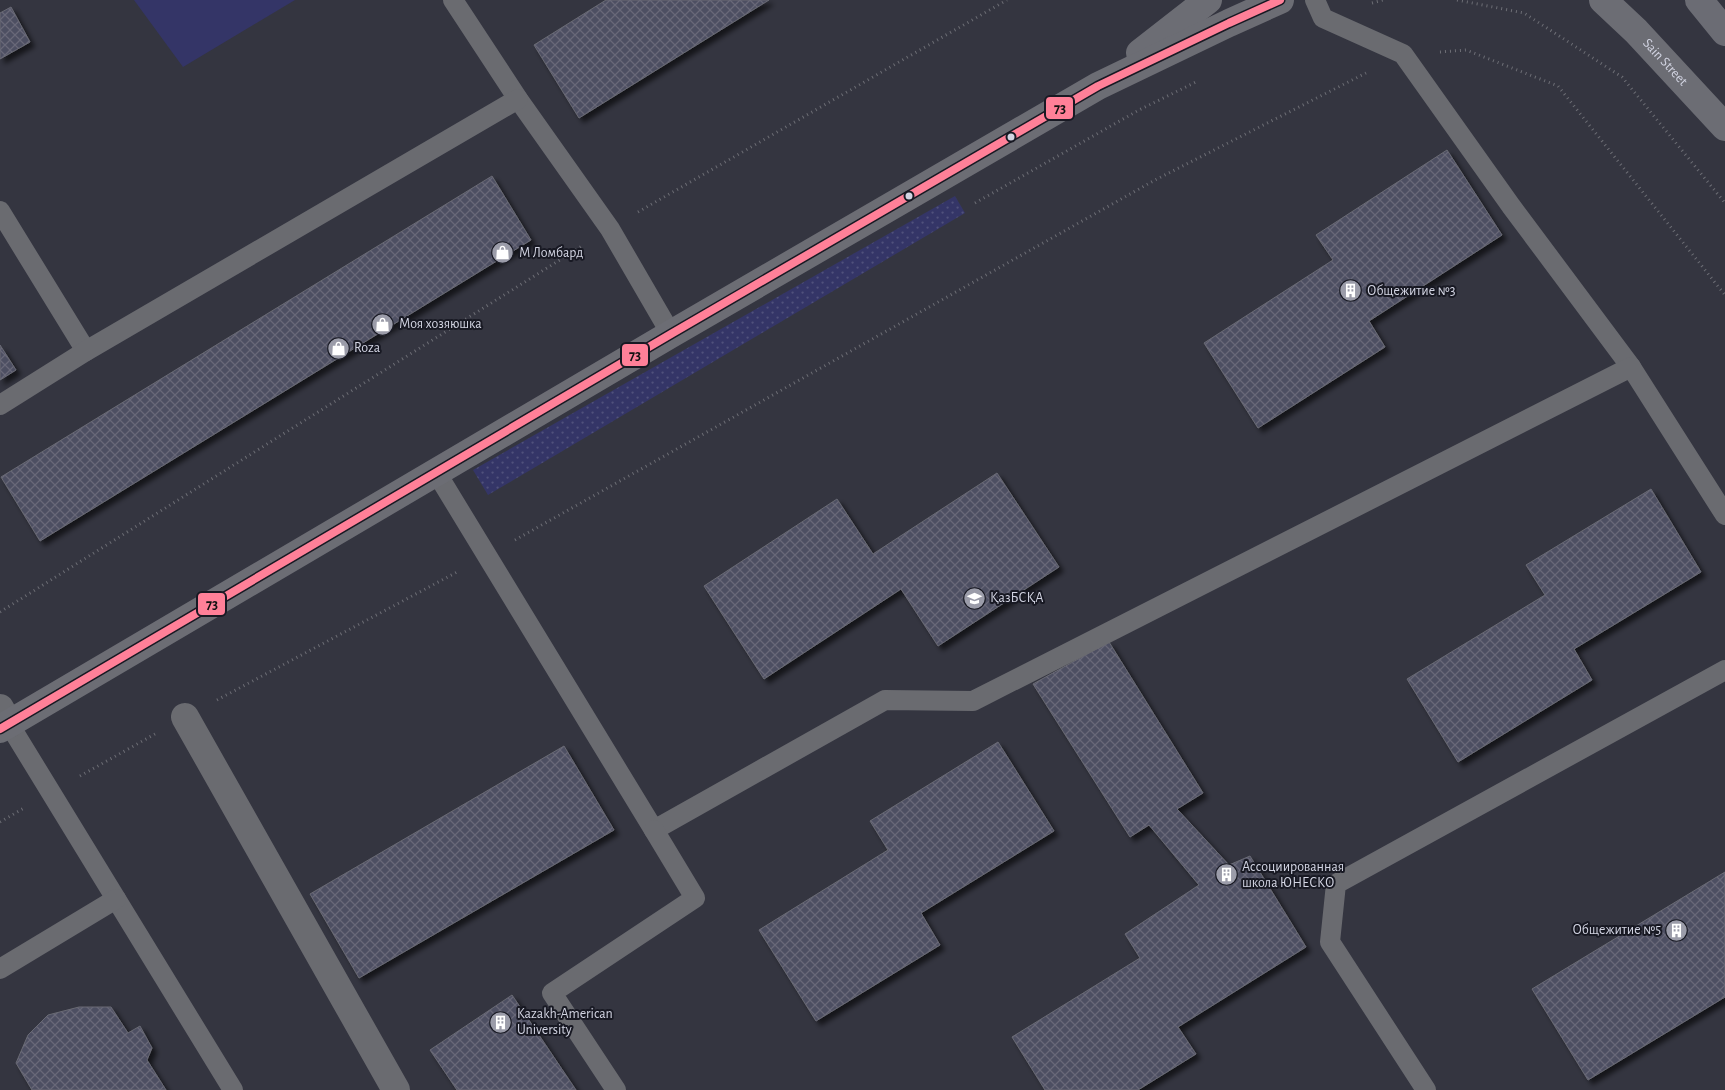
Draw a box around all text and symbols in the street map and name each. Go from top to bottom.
street label: Sain Street [1640,36,1691,89]
line badge: 73 [1045,96,1074,120]
text: 73 [1054,102,1066,116]
unlabelled marker [1006,132,1016,142]
unlabelled marker [904,191,914,201]
shop icon: М Ломбард [491,241,515,265]
place label: М Ломбард [519,246,583,260]
building icon: Общежитие №3 [1339,279,1363,303]
place label: Общежитие №3 [1367,284,1456,298]
shop icon: Моя хозяюшка [371,312,395,336]
place label: Моя хозяюшка [399,317,482,331]
shop icon: Roza [326,336,350,360]
place label: Roza [354,341,381,355]
line badge: 73 [621,343,649,367]
text: 73 [629,349,641,363]
school or university icon: ҚазБСҚА [962,586,986,610]
place label: ҚазБСҚА [990,591,1043,605]
line badge: 73 [197,592,226,616]
text: 73 [206,598,218,612]
place label: Ассоциированная школа ЮНЕСКО [1242,860,1344,890]
building icon: Ассоциированная школа ЮНЕСКО [1214,863,1238,887]
building icon: Общежитие №5 [1665,918,1689,942]
place label: Общежитие №5 [1572,923,1661,937]
place label: Kazakh-American University [517,1007,613,1037]
building icon: Kazakh-American University [489,1010,513,1034]

